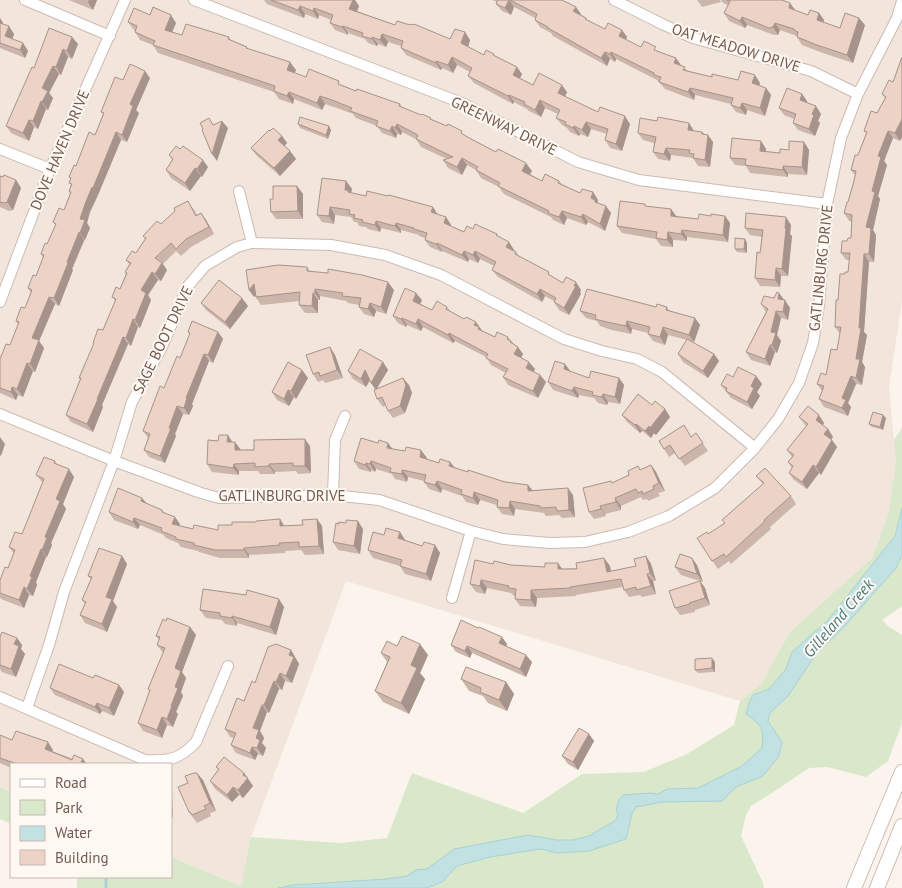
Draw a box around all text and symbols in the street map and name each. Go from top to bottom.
street label: OAT MEADOW DRIVE [670,19,803,76]
street label: DOVE HAVEN DRIVE [26,87,93,213]
street label: GREENWAY DRIVE [448,92,560,159]
street label: GATLINBURG DRIVE [804,204,837,332]
street label: SAGE BOOT DRIVE [128,283,197,397]
street label: GATLINBURG DRIVE [218,486,346,505]
water label: Gilleland Creek [798,574,878,661]
legend [10,763,172,878]
text: Road [55,773,87,792]
text: Park [55,798,83,817]
text: Water [55,823,92,842]
text: Building [55,848,109,867]

